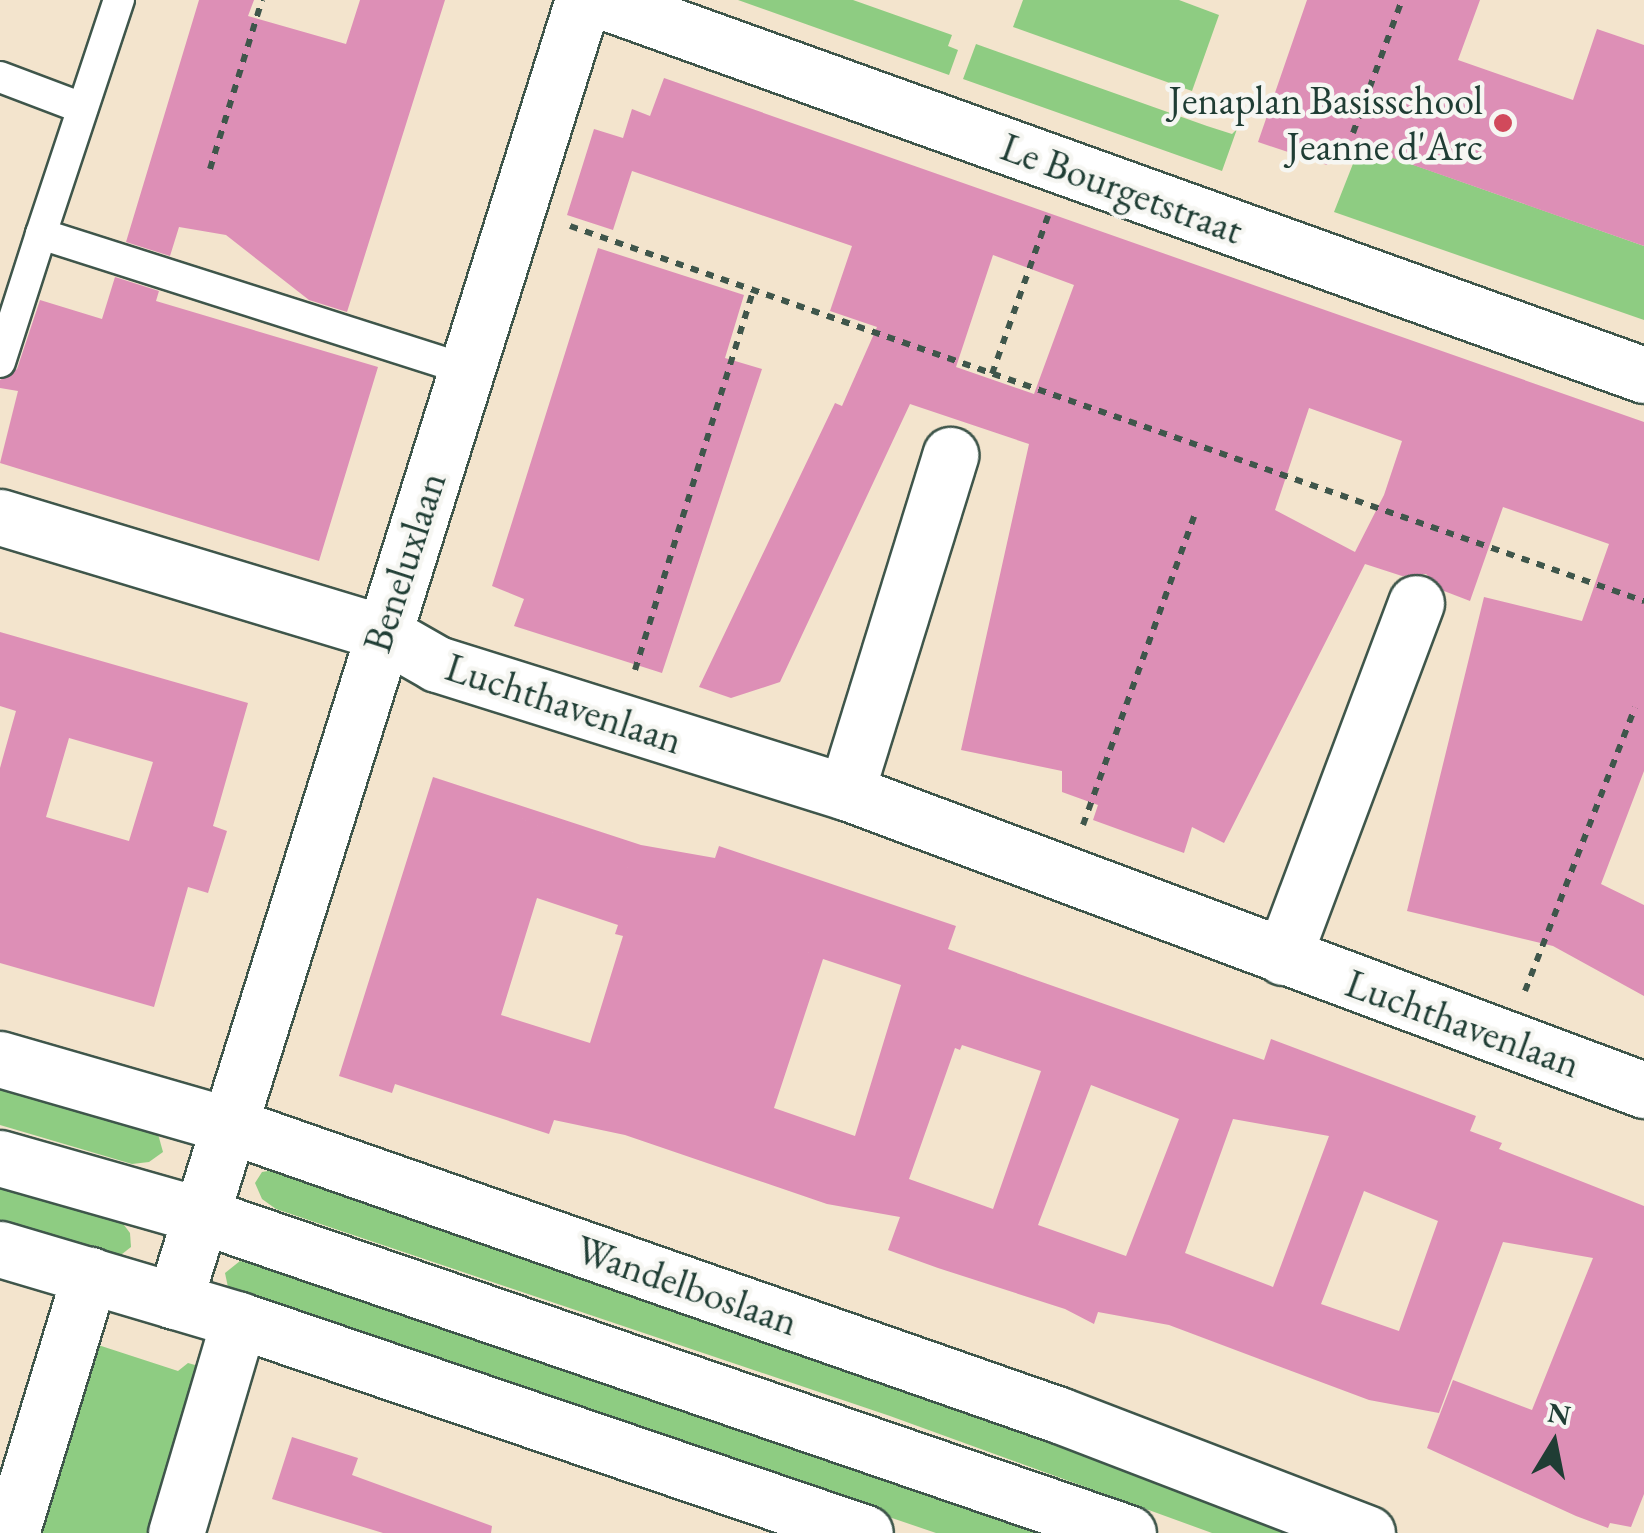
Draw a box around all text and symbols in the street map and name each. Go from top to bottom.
place label: Jenaplan Basisschool Jeanne d'Arc [1168,76,1483,170]
marker: Jenaplan Basisschool Jeanne d'Arc [1492,112,1514,134]
street label: Le Bourgetstraat [995,122,1249,254]
street label: Beneluxlaan [352,466,456,658]
street label: Luchthavenlaan [440,642,688,764]
street label: Luchthavenlaan [1339,958,1587,1088]
street label: Wandelboslaan [570,1225,804,1345]
north arrow [1504,1393,1604,1493]
text: N [1545,1394,1573,1433]

